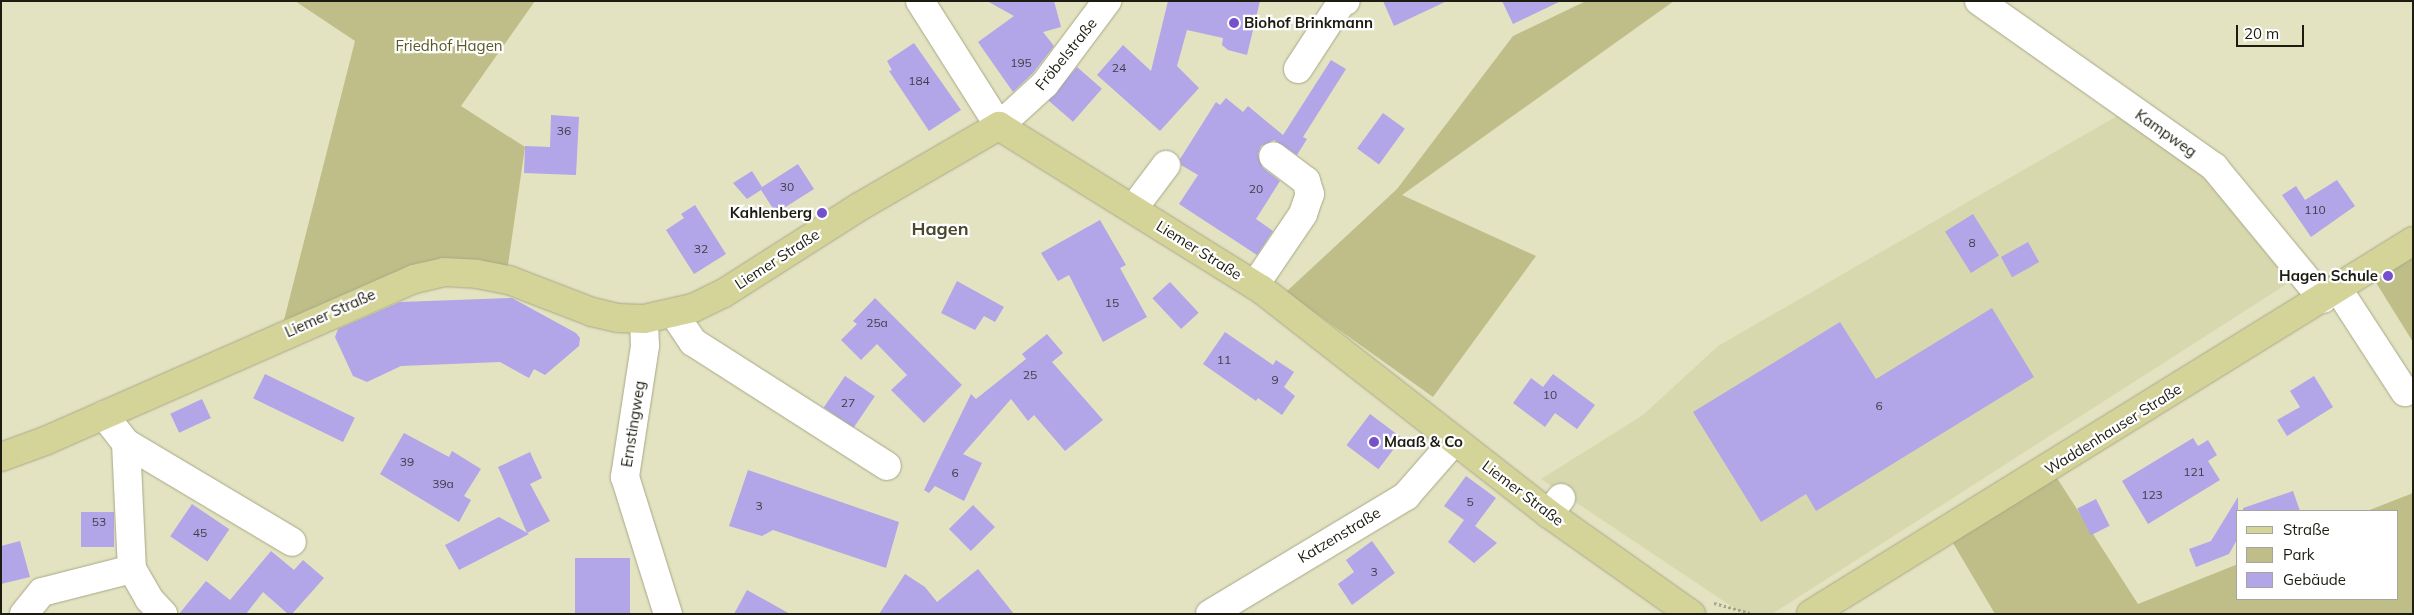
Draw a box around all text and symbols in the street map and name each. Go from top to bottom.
street label: Fröbelstraße [1031,14,1101,94]
place label: Biohof Brinkmann [1244,14,1373,32]
scale bar [2239,15,2306,47]
marker: Biohof Brinkmann [1228,17,1240,29]
text: 20 m [2244,24,2279,43]
park label: Friedhof Hagen [395,37,503,55]
house number: 195 [1010,56,1032,70]
house number: 24 [1112,61,1126,75]
house number: 184 [908,74,930,88]
street label: Kampweg [2132,105,2200,161]
house number: 36 [557,124,571,138]
house number: 30 [780,180,794,194]
house number: 20 [1249,182,1263,196]
house number: 110 [2304,203,2326,217]
place label: Kahlenberg [730,204,812,222]
marker: Kahlenberg [816,207,828,219]
street label: Liemer Straße [1153,217,1245,283]
district label: Hagen [911,218,969,240]
street label: Liemer Straße [731,225,823,293]
house number: 8 [1968,236,1976,250]
house number: 32 [694,242,708,256]
place label: Hagen Schule [2279,267,2378,285]
marker: Hagen Schule [2382,270,2394,282]
street label: Liemer Straße [282,285,378,341]
house number: 15 [1105,296,1119,310]
house number: 25a [866,316,888,330]
house number: 11 [1217,353,1231,367]
house number: 25 [1023,368,1037,382]
house number: 9 [1271,373,1279,387]
street label: Ernstingweg [617,380,649,468]
street label: Waddenhauser Straße [2041,380,2185,478]
house number: 10 [1543,388,1557,402]
house number: 27 [841,396,855,410]
house number: 6 [1875,399,1883,413]
place label: Maaß & Co [1384,433,1463,451]
marker: Maaß & Co [1368,436,1380,448]
house number: 39 [400,455,414,469]
street label: Liemer Straße [1479,457,1567,529]
house number: 121 [2183,465,2205,479]
house number: 6 [951,466,959,480]
house number: 39a [432,477,454,491]
house number: 123 [2141,488,2163,502]
house number: 5 [1466,495,1474,509]
house number: 3 [755,499,763,513]
street label: Katzenstraße [1295,503,1383,567]
legend [2236,510,2399,600]
house number: 53 [92,515,106,529]
text: Straße [2283,520,2330,539]
house number: 45 [193,526,207,540]
text: Park [2283,545,2315,564]
house number: 3 [1370,565,1378,579]
text: Gebäude [2283,570,2346,589]

